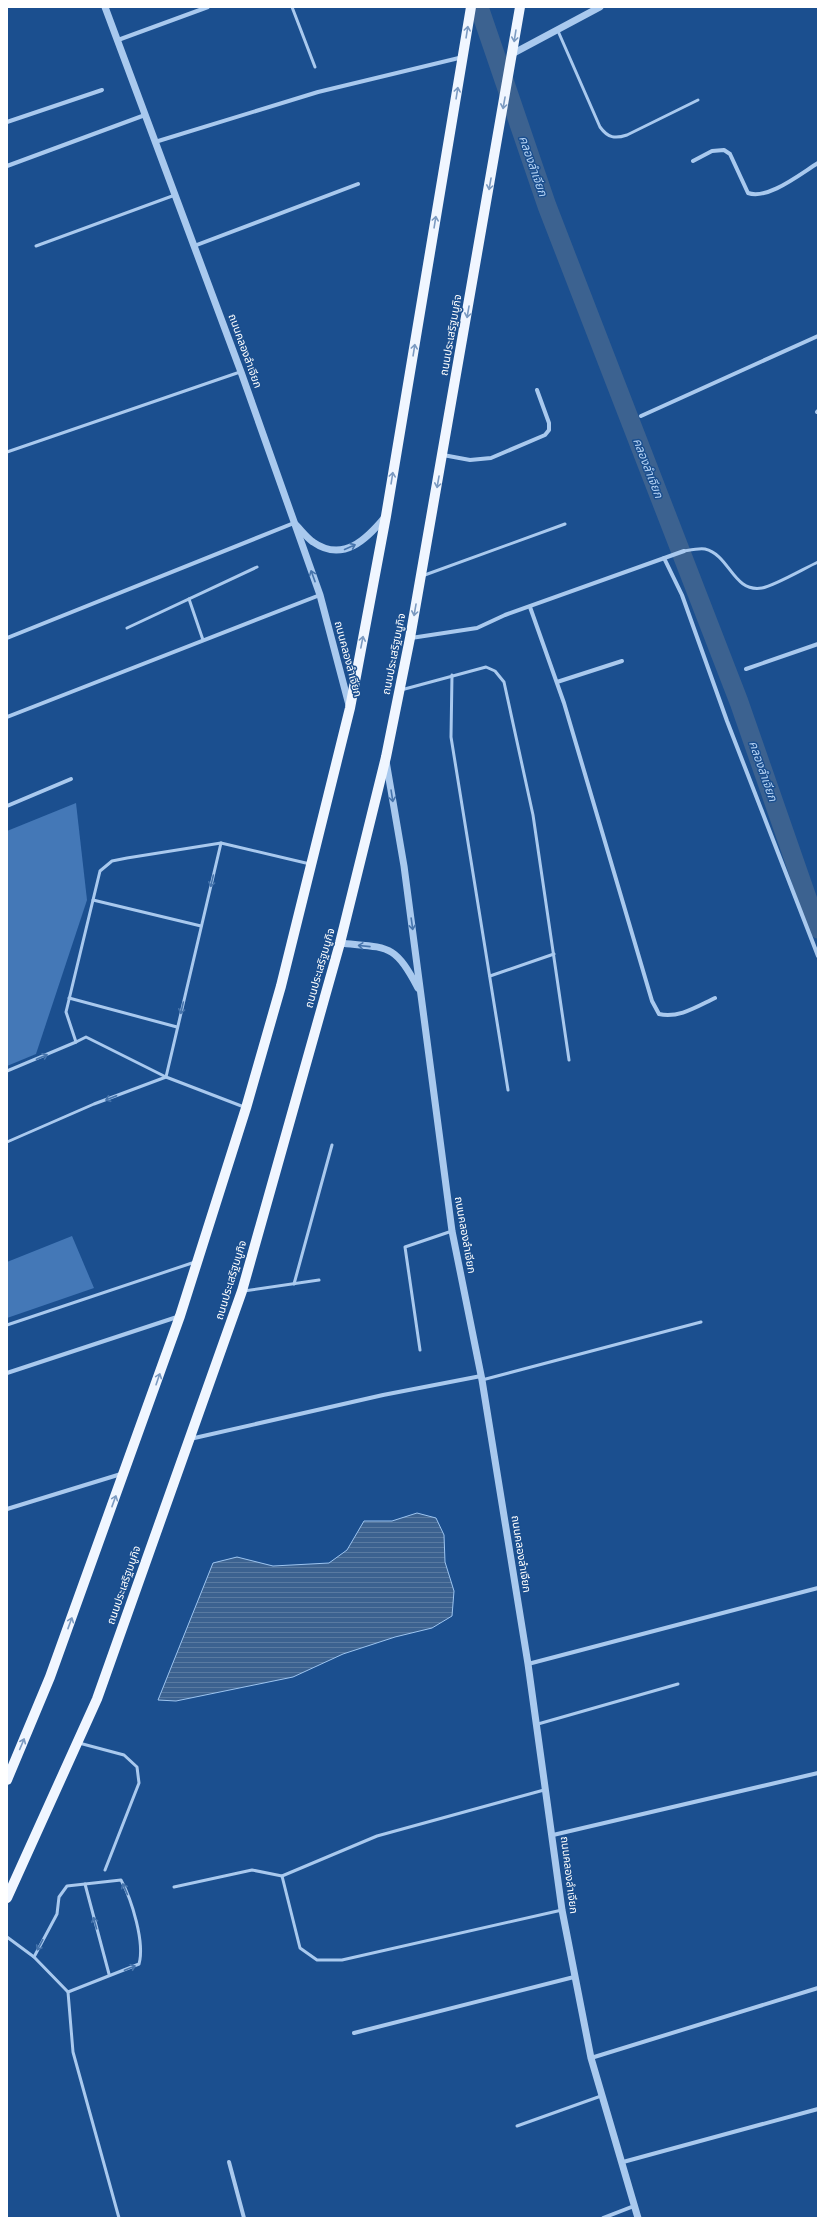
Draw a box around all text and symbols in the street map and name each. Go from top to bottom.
one-way arrow [463,26,471,39]
one-way arrow [511,29,519,42]
one-way arrow [453,87,461,100]
one-way arrow [500,96,508,109]
water label: คลองลำเจียก [516,134,550,199]
one-way arrow [486,178,494,191]
one-way arrow [432,215,440,228]
street label: ถนนประเสริฐมนูกิจ [437,293,465,377]
one-way arrow [463,306,471,319]
street label: ถนนคลองลำเจียก [226,312,264,390]
one-way arrow [410,344,418,357]
water label: คลองลำเจียก [630,436,666,501]
one-way arrow [389,472,397,485]
one-way arrow [434,475,442,488]
one-way arrow [344,543,356,550]
one-way arrow [309,570,316,583]
one-way arrow [411,603,419,616]
street label: ถนนประเสริฐมนูกิจ [380,612,408,696]
street label: ถนนคลองลำเจียก [332,620,364,698]
one-way arrow [359,636,367,649]
water label: คลองลำเจียก [746,739,780,804]
one-way arrow [388,789,396,802]
one-way arrow [208,874,215,887]
one-way arrow [408,917,416,930]
street label: ถนนประเสริฐมนูกิจ [302,926,338,1010]
one-way arrow [358,942,371,949]
one-way arrow [178,1001,186,1014]
one-way arrow [35,1052,47,1060]
one-way arrow [106,1094,118,1102]
street label: ถนนคลองลำเจียก [452,1195,478,1275]
street label: ถนนประเสริฐมนูกิจ [213,1238,249,1321]
one-way arrow [154,1373,162,1385]
one-way arrow [111,1496,119,1508]
street label: ถนนคลองลำเจียก [508,1514,534,1594]
street label: ถนนประเสริฐมนูกิจ [104,1544,144,1626]
one-way arrow [66,1618,74,1630]
one-way arrow [19,1739,26,1751]
street label: ถนนคลองลำเจียก [558,1835,580,1915]
one-way arrow [121,1884,129,1896]
one-way arrow [91,1917,98,1930]
one-way arrow [36,1939,44,1951]
one-way arrow [124,1963,136,1971]

